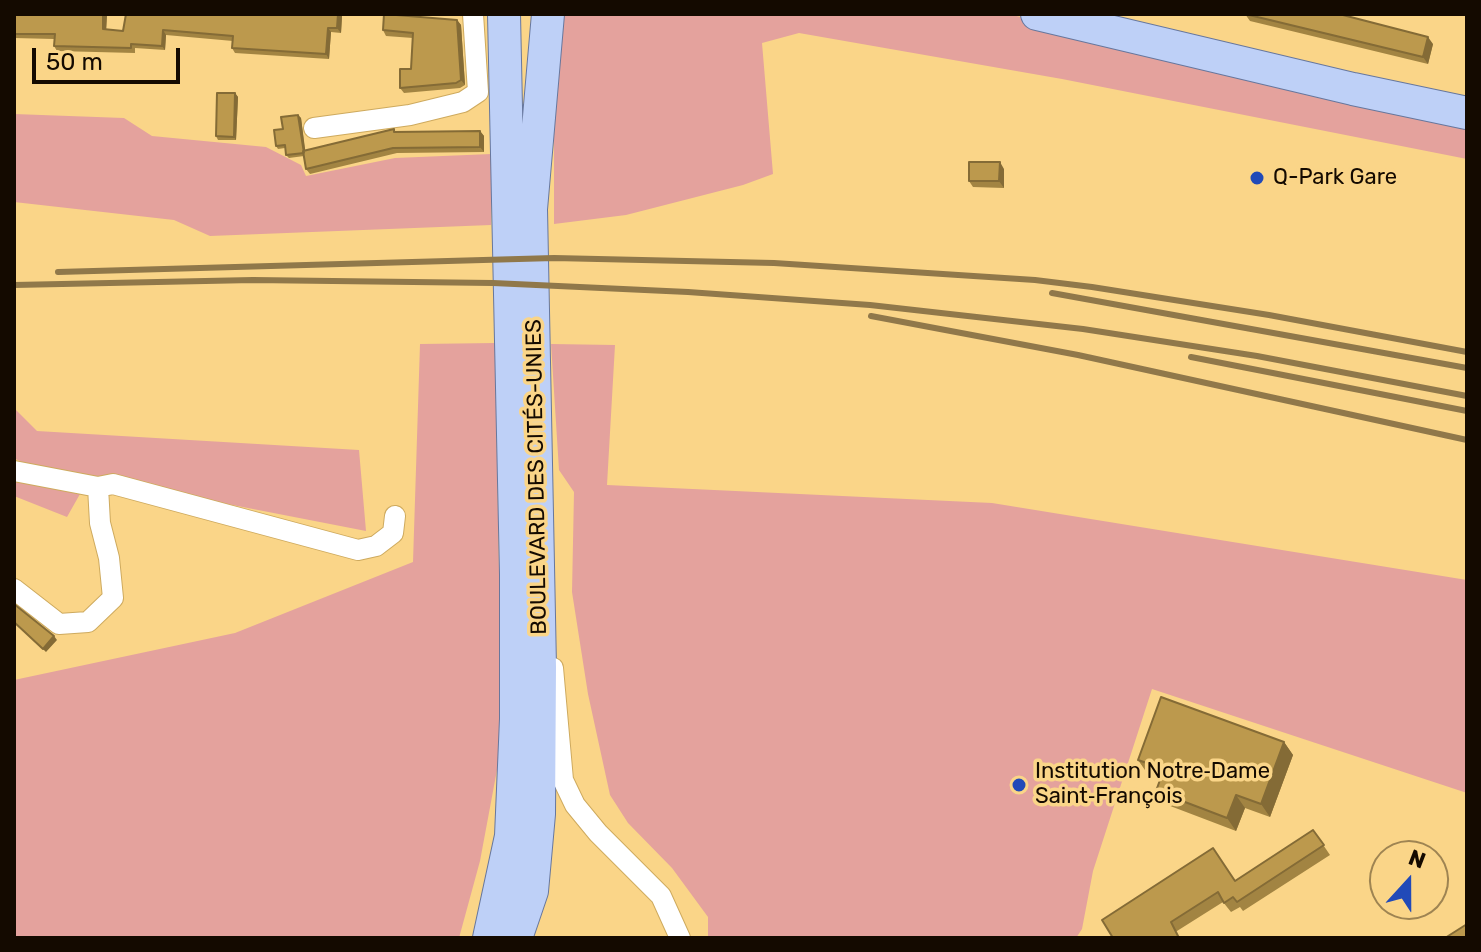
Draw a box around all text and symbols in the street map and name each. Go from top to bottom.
scale bar [36,32,184,82]
text: 50 m [46,48,103,76]
place label: Q-Park Gare [1273,165,1397,191]
marker: Q-Park Gare [1248,169,1266,187]
street label: BOULEVARD DES CITÉS-UNIES [521,319,553,635]
place label: Institution Notre‐Dame Saint‐François [1035,759,1270,810]
marker: Institution Notre‐Dame Saint‐François [1010,776,1028,794]
north arrow [1369,840,1449,920]
text: N [1405,844,1429,874]

